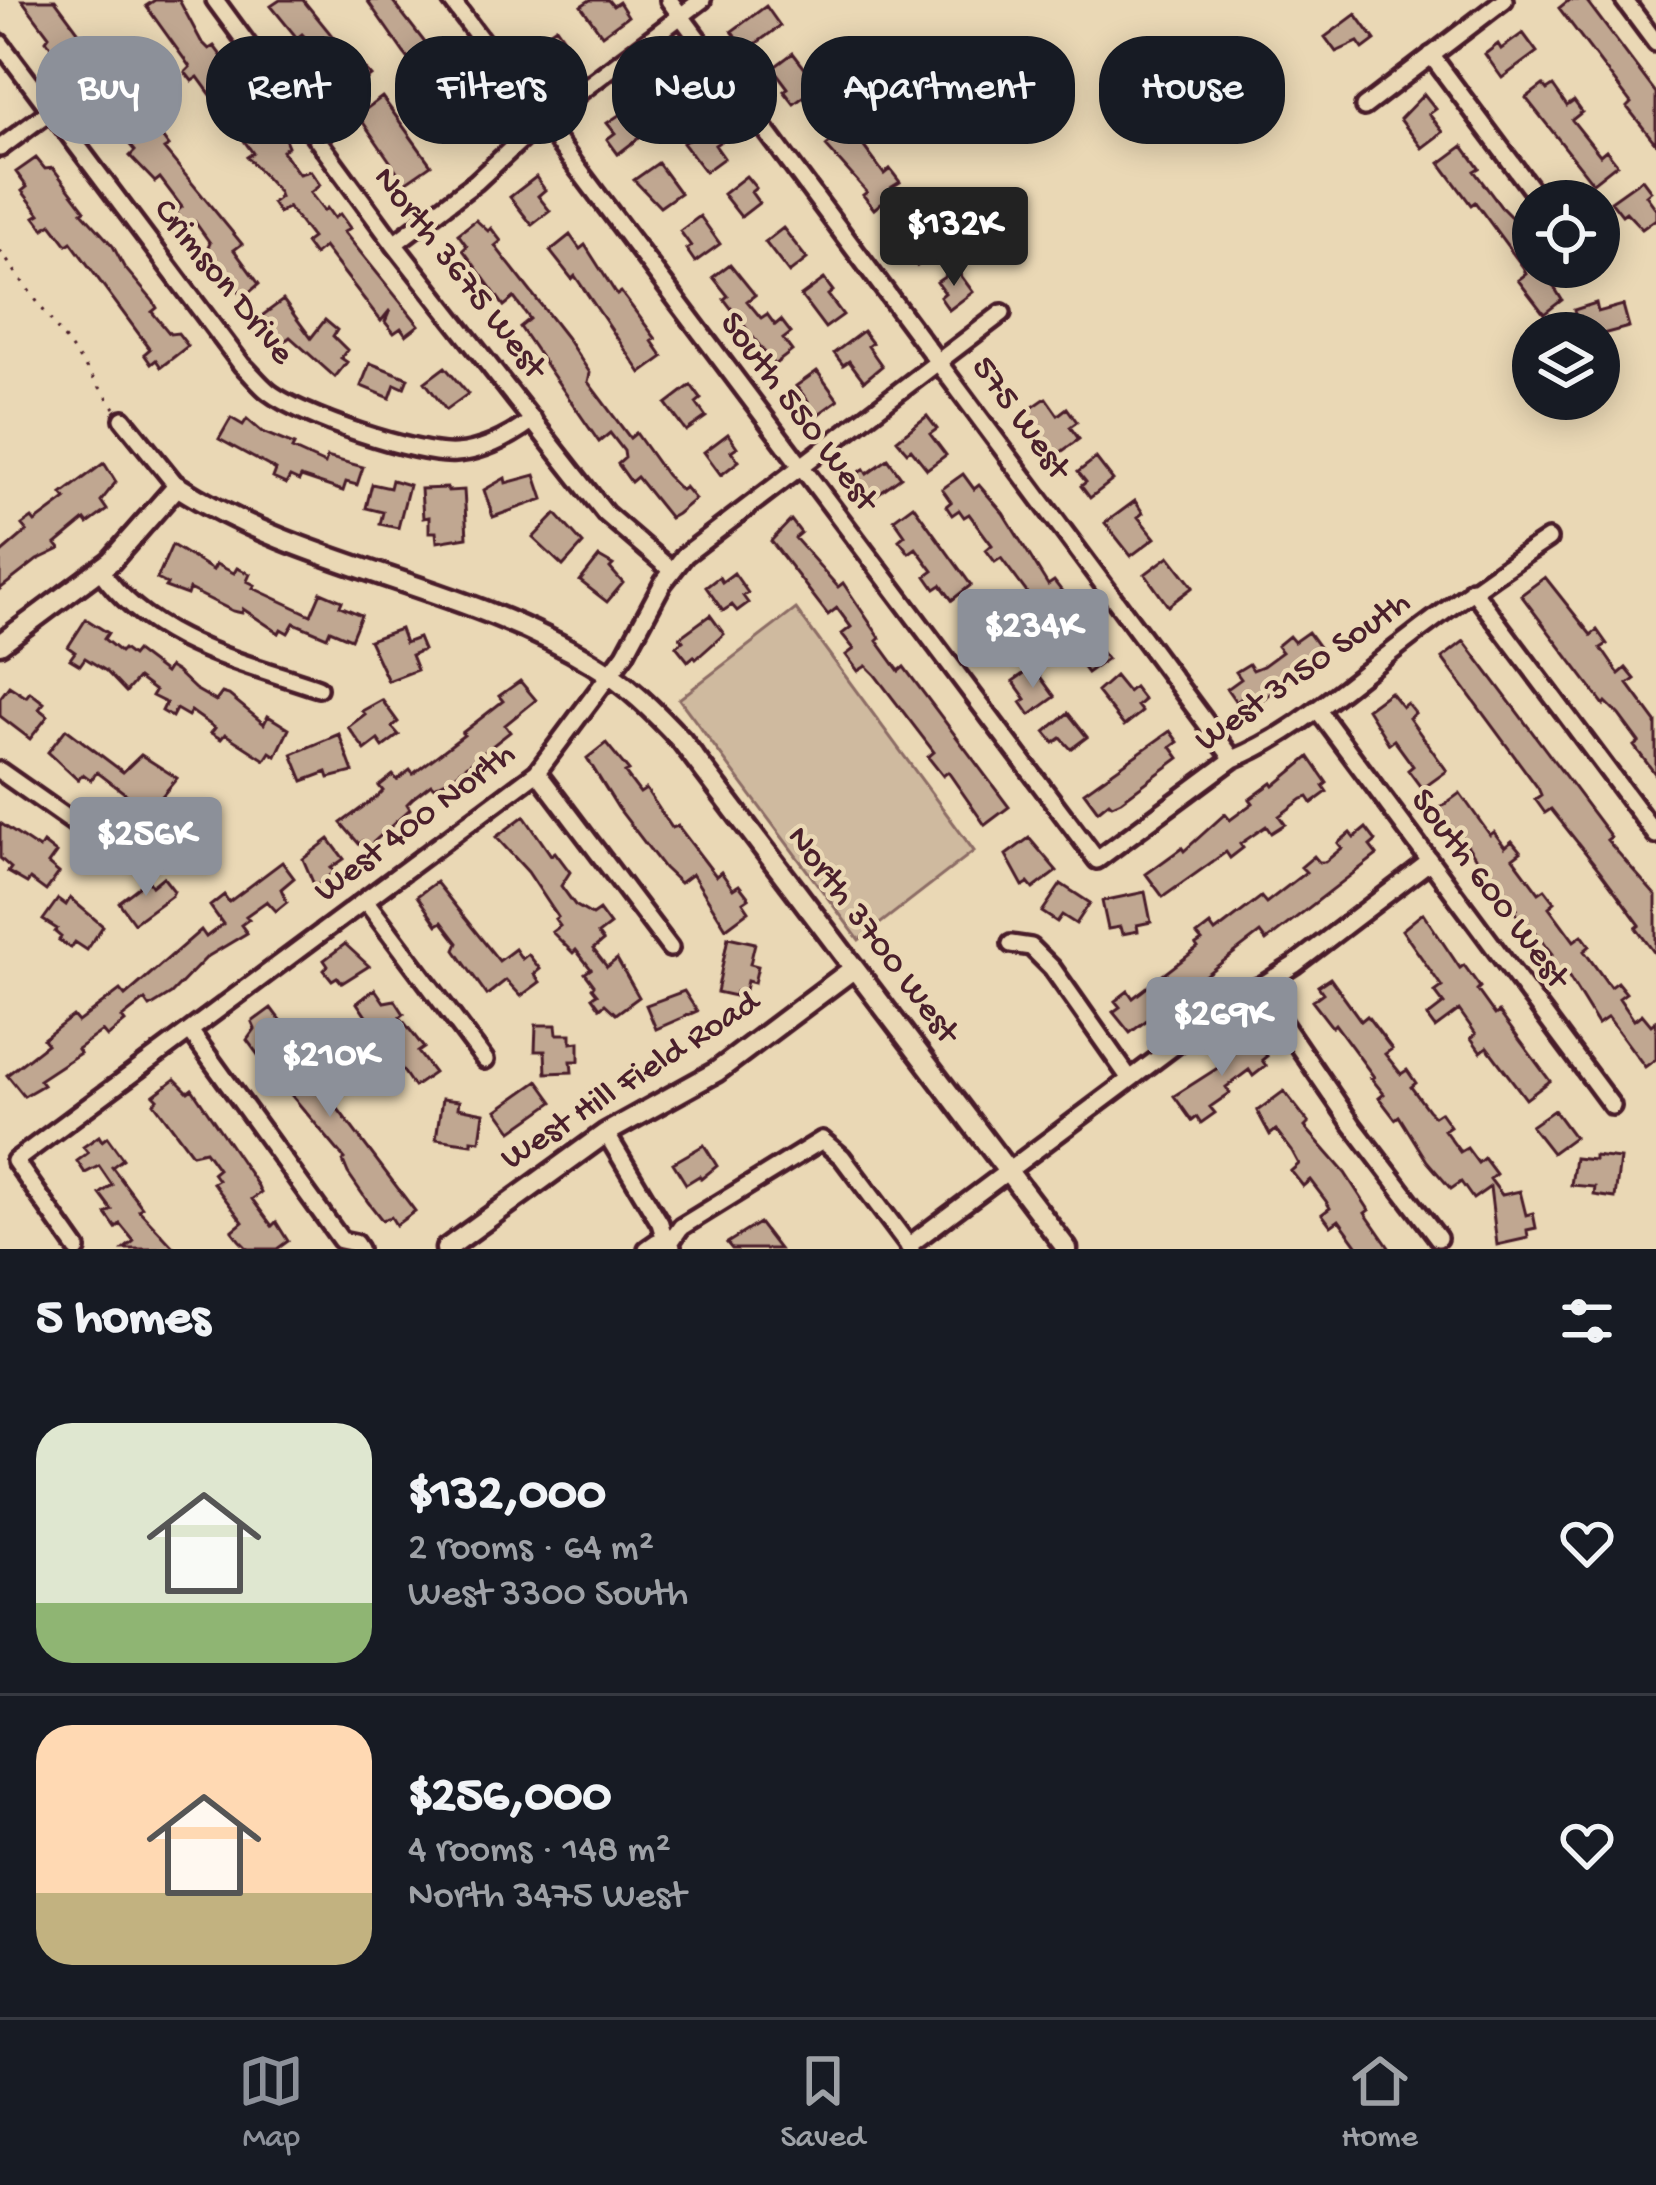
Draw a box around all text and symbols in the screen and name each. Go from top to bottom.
chip: Buy [36,36,182,144]
chip: Rent [206,36,371,144]
chip: Filters [395,36,588,144]
chip: New [612,36,777,144]
chip: Apartment [801,36,1075,144]
chip: House [1099,36,1285,144]
street label: North 3675 West [362,159,556,391]
map controls [1512,180,1620,420]
button: locate [1512,180,1620,288]
pin: $132K [870,187,1038,289]
street label: Crimson Drive [142,191,302,375]
text: $132K [907,203,1001,249]
street label: South 550 West [708,305,888,524]
button: layers [1512,312,1620,420]
street label: 575 West [960,349,1080,492]
street label: West 3150 South [1188,583,1420,763]
pin: $234K [949,589,1117,691]
text: $234K [985,605,1081,651]
street label: West 400 North [307,734,525,914]
street label: South 600 West [1399,781,1579,1001]
pin: $256K [62,797,230,899]
text: $256K [97,813,195,859]
street label: North 3700 West [775,819,969,1056]
pin: $269K [1138,977,1306,1079]
street label: West Hill Field Road [494,981,771,1182]
text: $269K [1173,993,1271,1039]
pin: $210K [246,1018,414,1120]
text: $210K [282,1034,378,1080]
icon: filters [1554,1288,1620,1354]
text: 5 homes [36,1291,210,1351]
text: $132,000 [408,1467,606,1527]
icon: home [132,1471,276,1615]
icon: heart [1554,1510,1620,1576]
text: 2 rooms · 64 m² [408,1527,654,1573]
text: West 3300 South [408,1573,688,1619]
text: $256,000 [408,1769,611,1829]
icon: home [132,1773,276,1917]
icon: heart [1554,1812,1620,1878]
text: 4 rooms · 148 m² [408,1829,671,1875]
text: North 3475 West [408,1875,686,1921]
tab: Map [238,2048,304,2158]
tab: Saved [780,2048,865,2158]
tab: Home [1341,2048,1418,2158]

